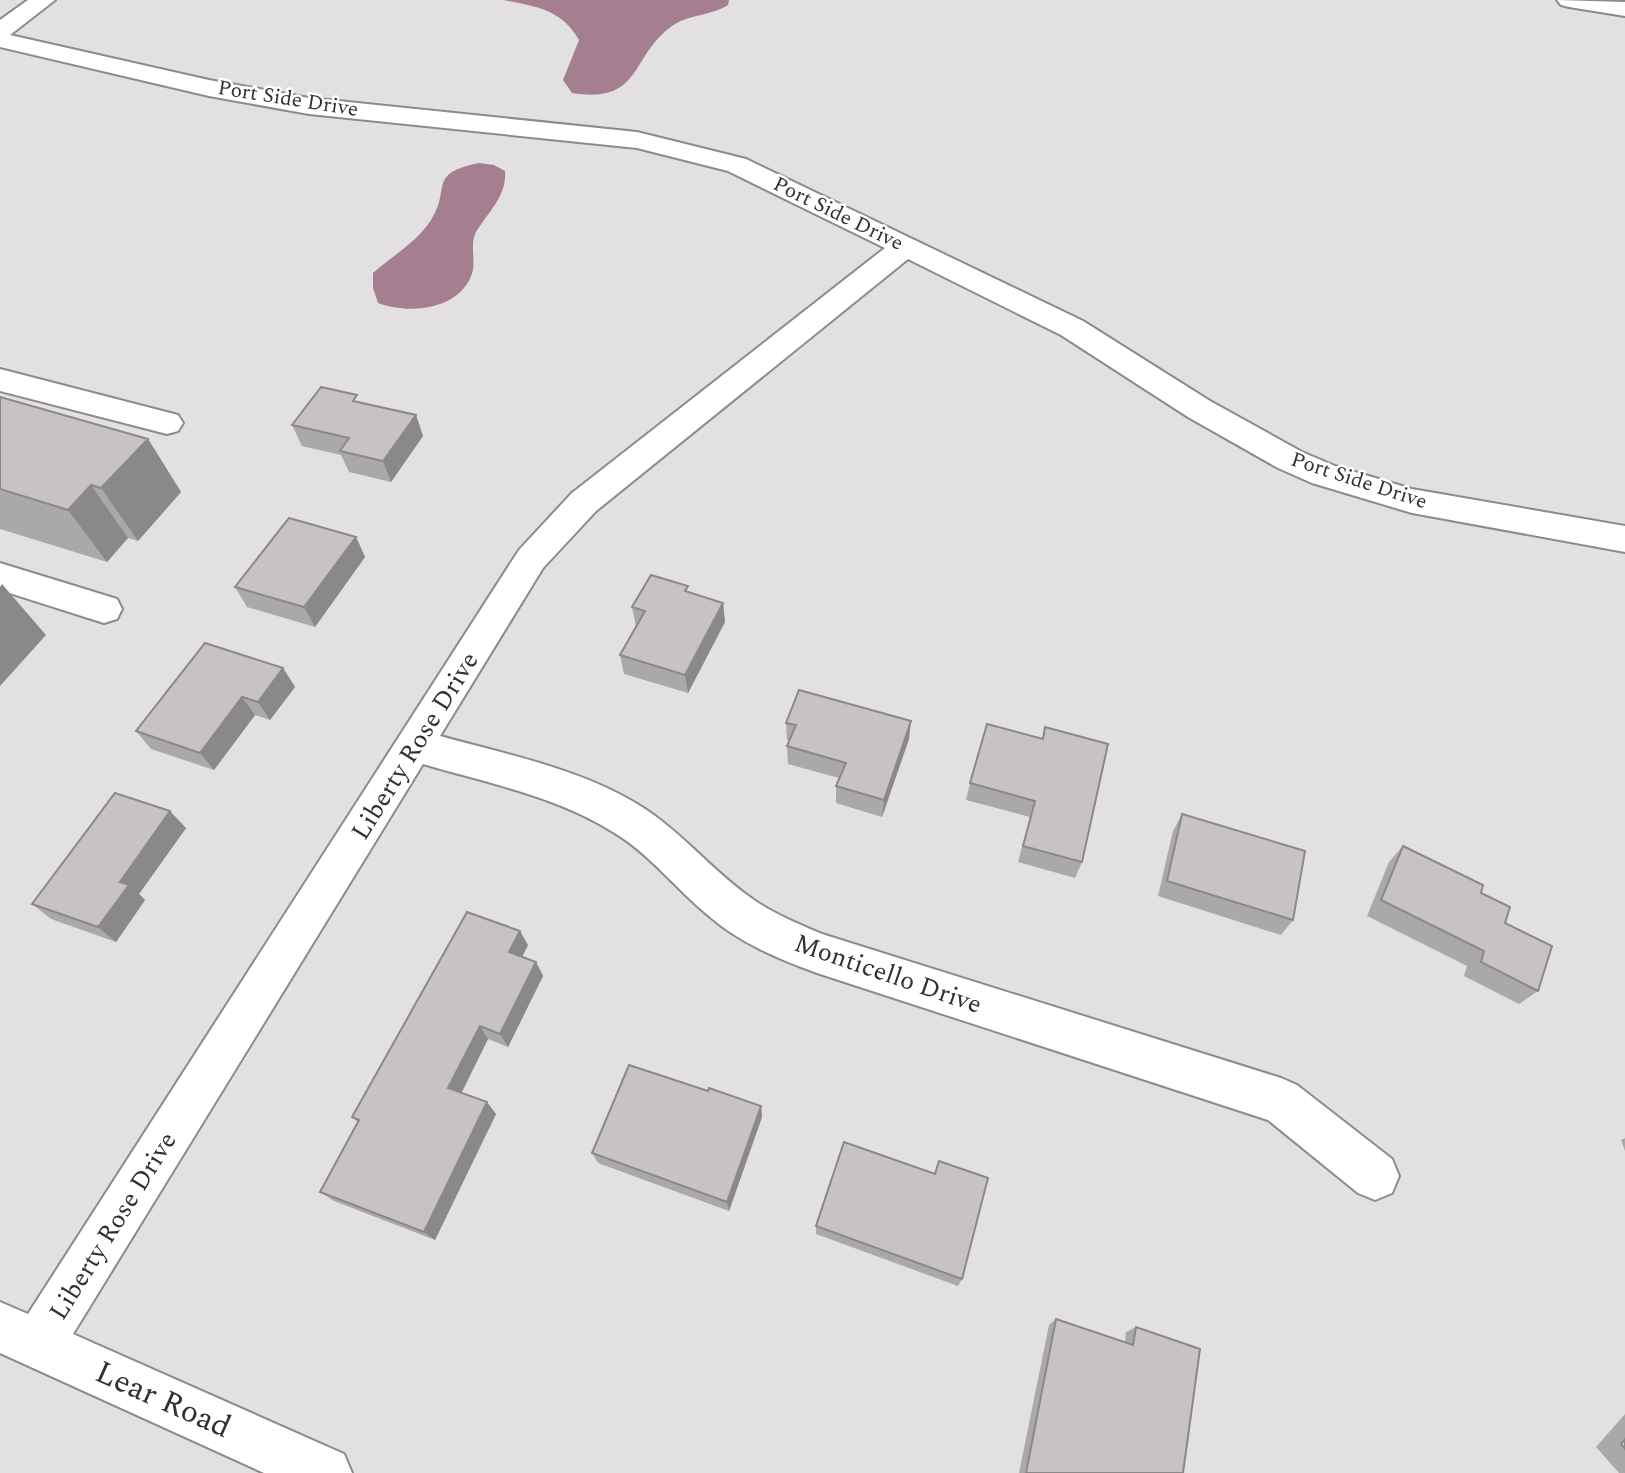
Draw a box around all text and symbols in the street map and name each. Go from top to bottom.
street label: Port Side Drive [216,72,360,126]
street label: Port Side Drive [767,169,909,259]
street label: Port Side Drive [1287,444,1431,518]
street label: Liberty Rose Drive [341,644,489,848]
street label: Monticello Drive [789,923,987,1025]
street label: Liberty Rose Drive [39,1124,187,1328]
street label: Lear Road [87,1348,239,1452]

